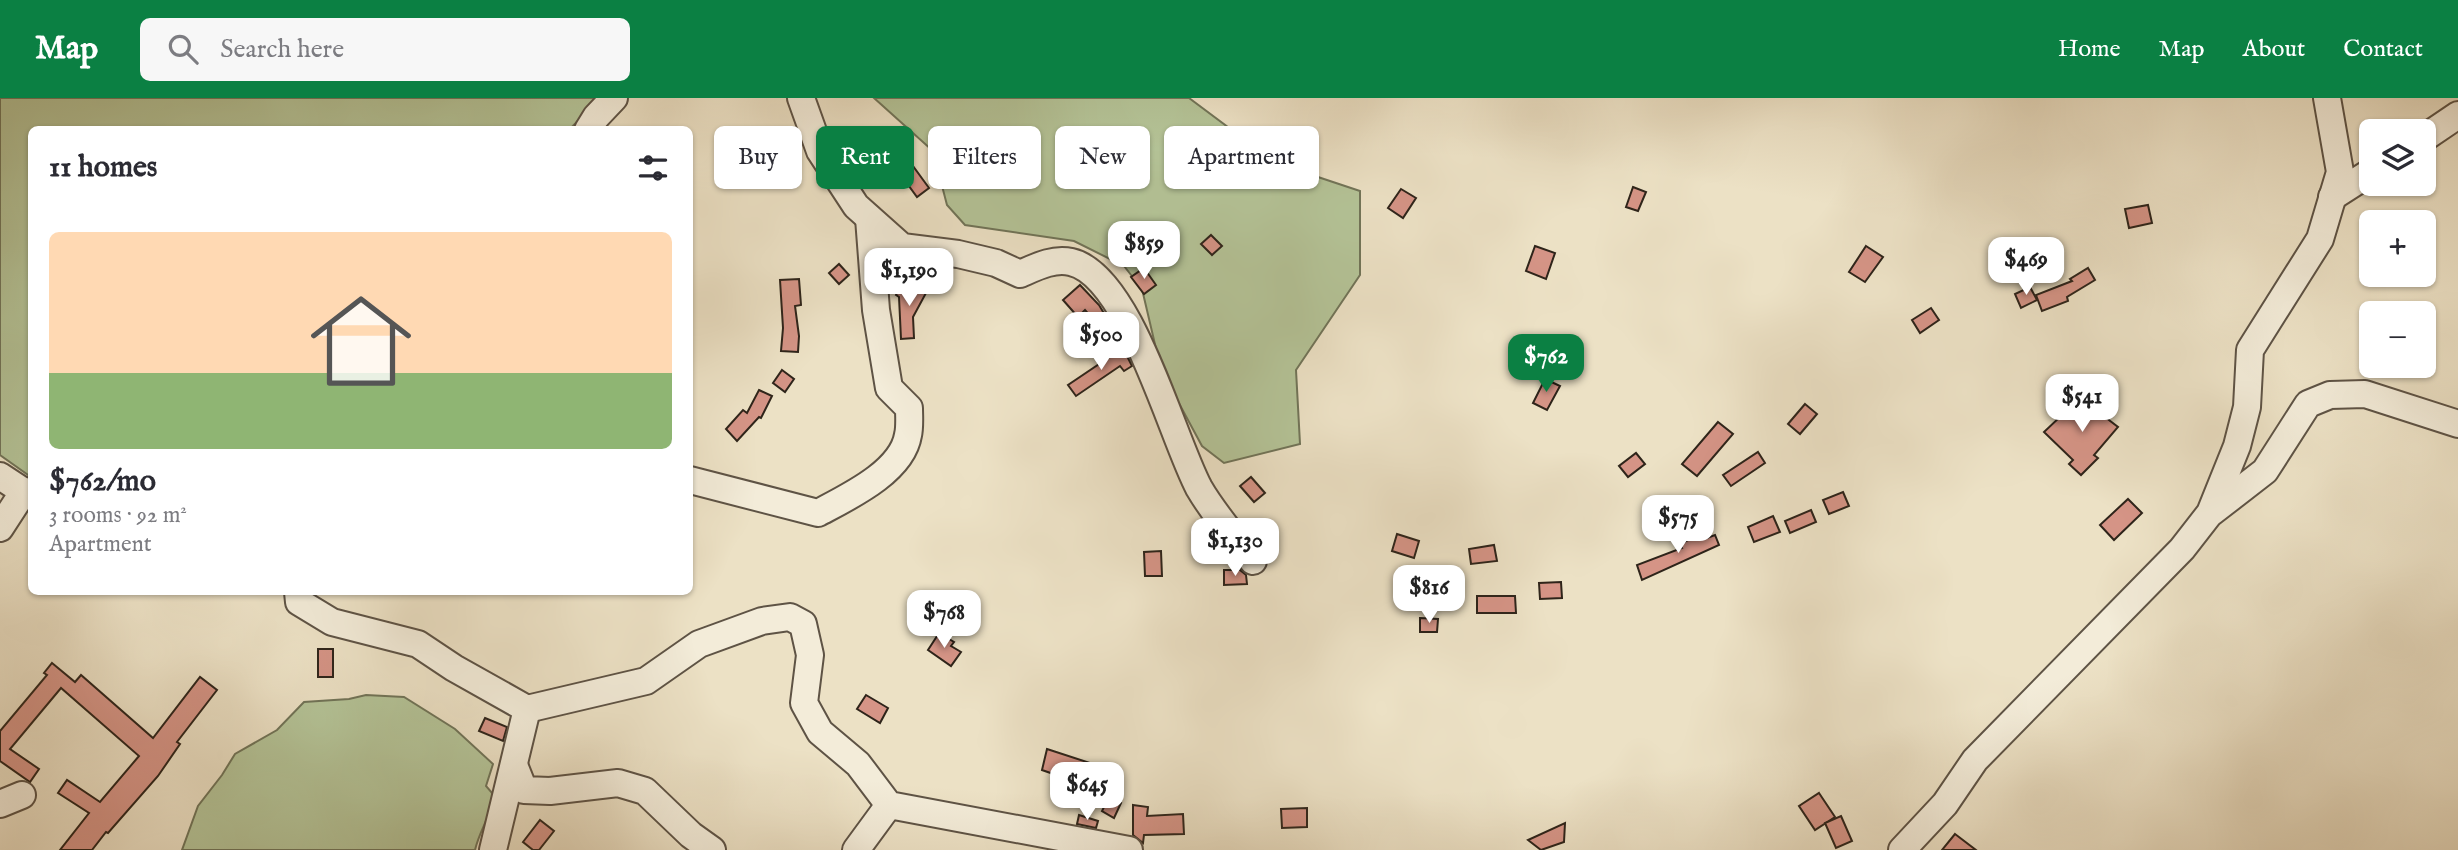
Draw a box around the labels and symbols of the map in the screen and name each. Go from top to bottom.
pin: $859 [1103,222,1185,281]
pin: $469 [1985,238,2067,297]
pin: $1,190 [852,248,966,308]
pin: $500 [1060,313,1142,372]
pin: $762 [1505,334,1587,394]
pin: $541 [2041,374,2123,434]
pin: $575 [1637,496,1719,555]
pin: $1,130 [1178,518,1292,578]
pin: $816 [1388,566,1470,625]
pin: $768 [903,590,985,650]
pin: $645 [1046,762,1128,822]

